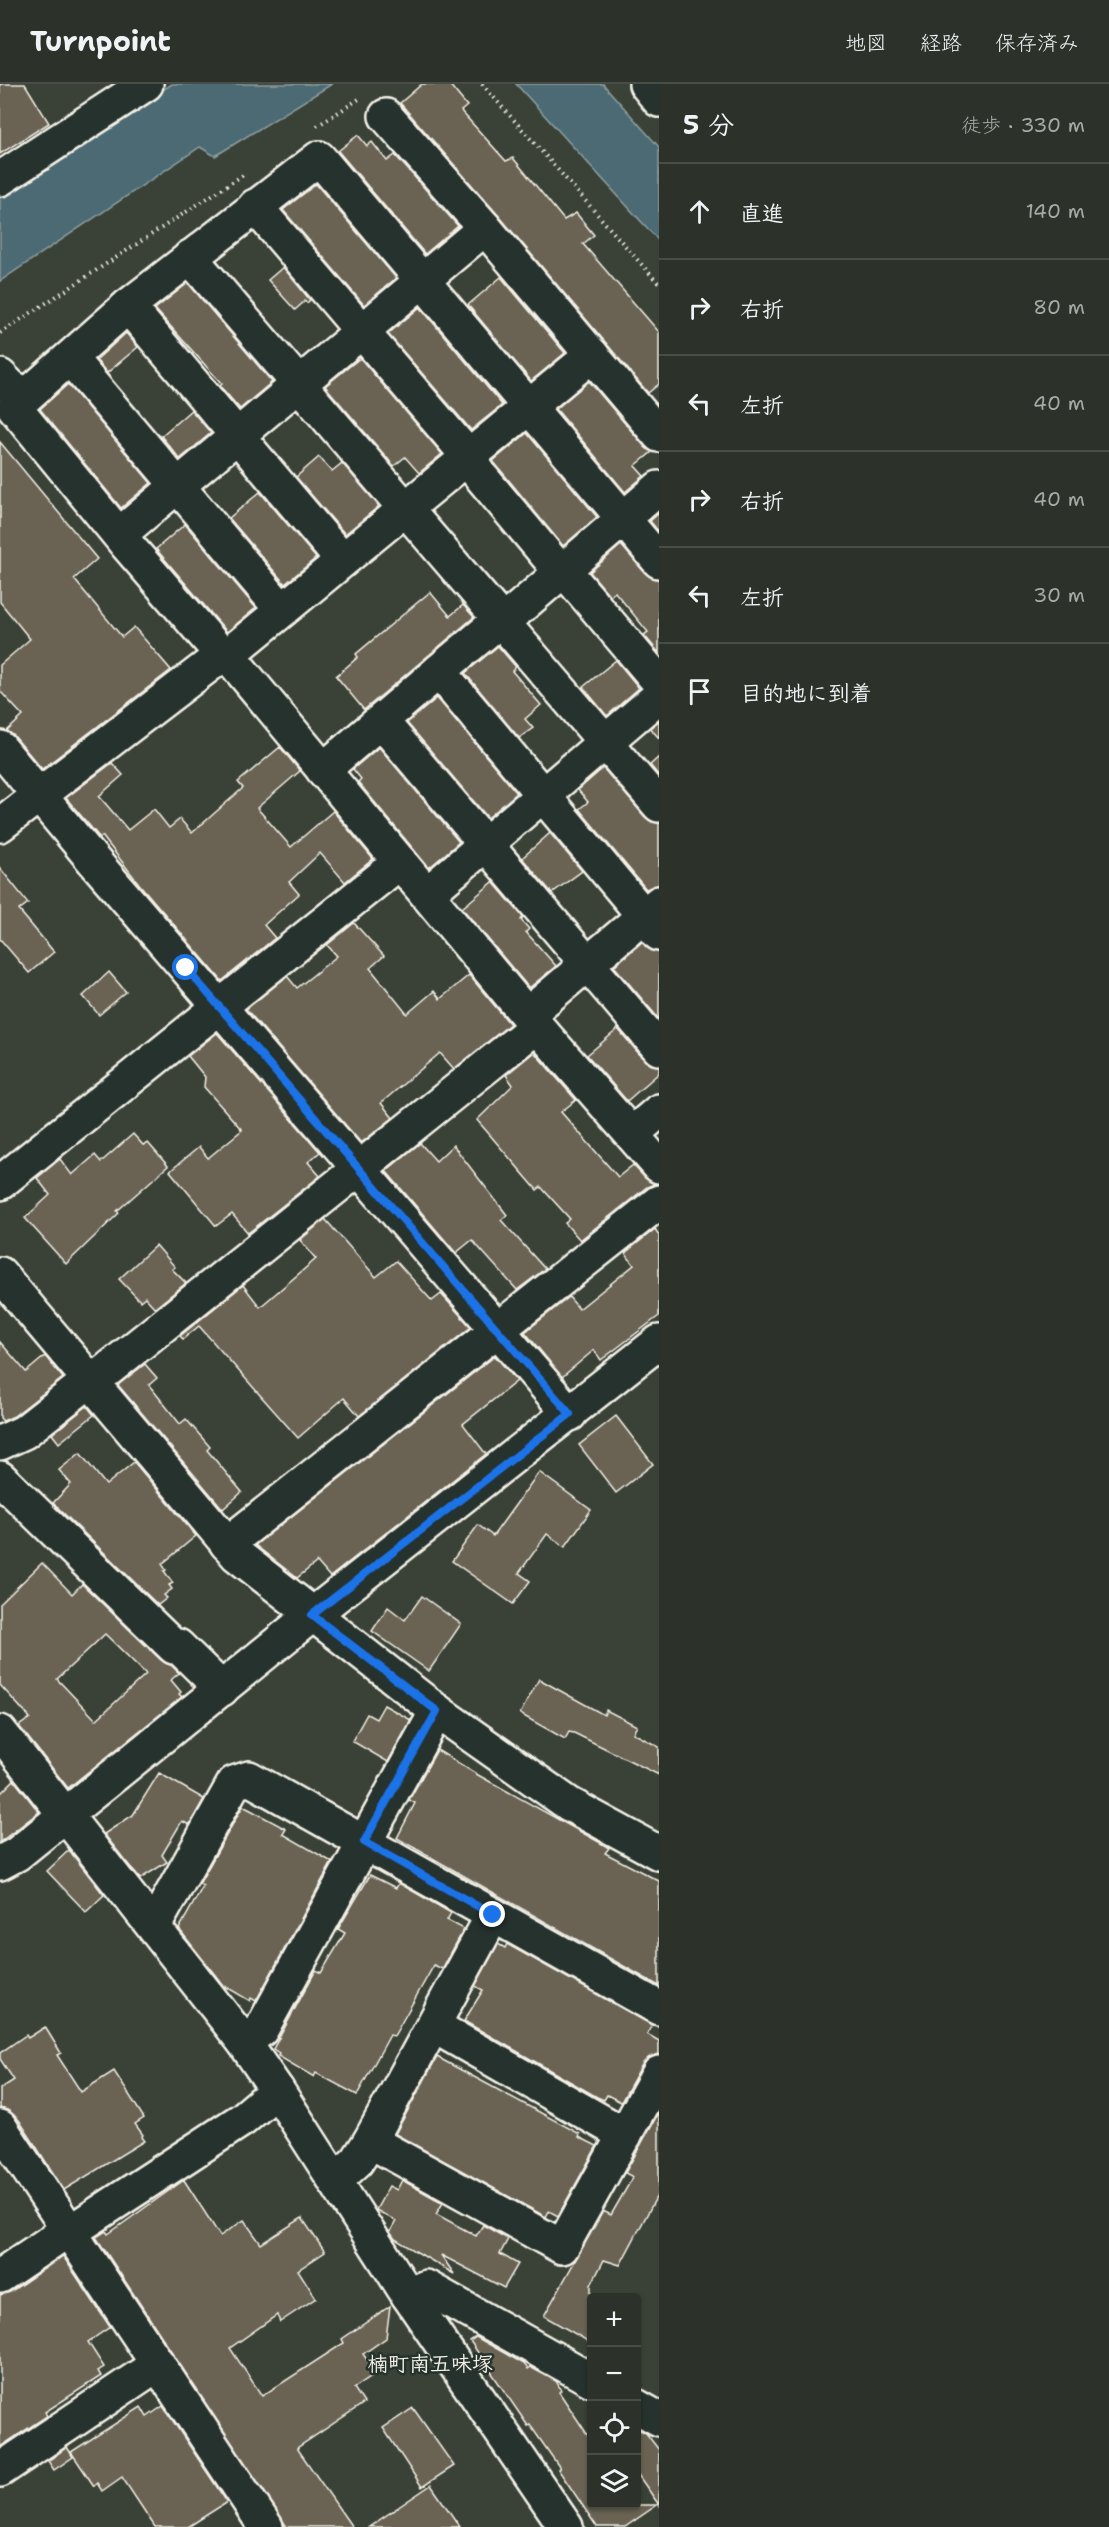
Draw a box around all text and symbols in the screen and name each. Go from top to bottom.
text: Turnpoint [30,22,171,60]
text: 地図 [845,29,887,57]
text: 経路 [920,29,962,57]
text: 保存済み [995,29,1079,57]
text: 5 分 [683,107,734,142]
text: 徒歩 · 330 m [961,112,1085,138]
icon: ahead [683,195,716,228]
text: 140 m [1026,198,1085,224]
text: 直進 [740,199,784,228]
icon: right [683,291,716,324]
text: 80 m [1033,294,1085,320]
text: 右折 [740,295,784,324]
icon: left [683,387,716,420]
text: 40 m [1033,390,1085,416]
text: 左折 [740,391,784,420]
icon: right [683,483,716,516]
text: 40 m [1033,486,1085,512]
text: 右折 [740,487,784,516]
icon: left [683,579,716,612]
text: 30 m [1033,582,1085,608]
text: 左折 [740,583,784,612]
icon: arrive [683,675,716,708]
text: 目的地に到着 [740,679,872,708]
route start [172,954,198,980]
route end [479,1901,505,1927]
map controls [587,2293,641,2509]
button: + [587,2293,641,2347]
button: − [587,2347,641,2401]
district label: 楠町南五味塚 [367,2350,493,2378]
button: locate [587,2401,641,2455]
button: layers [587,2455,641,2509]

